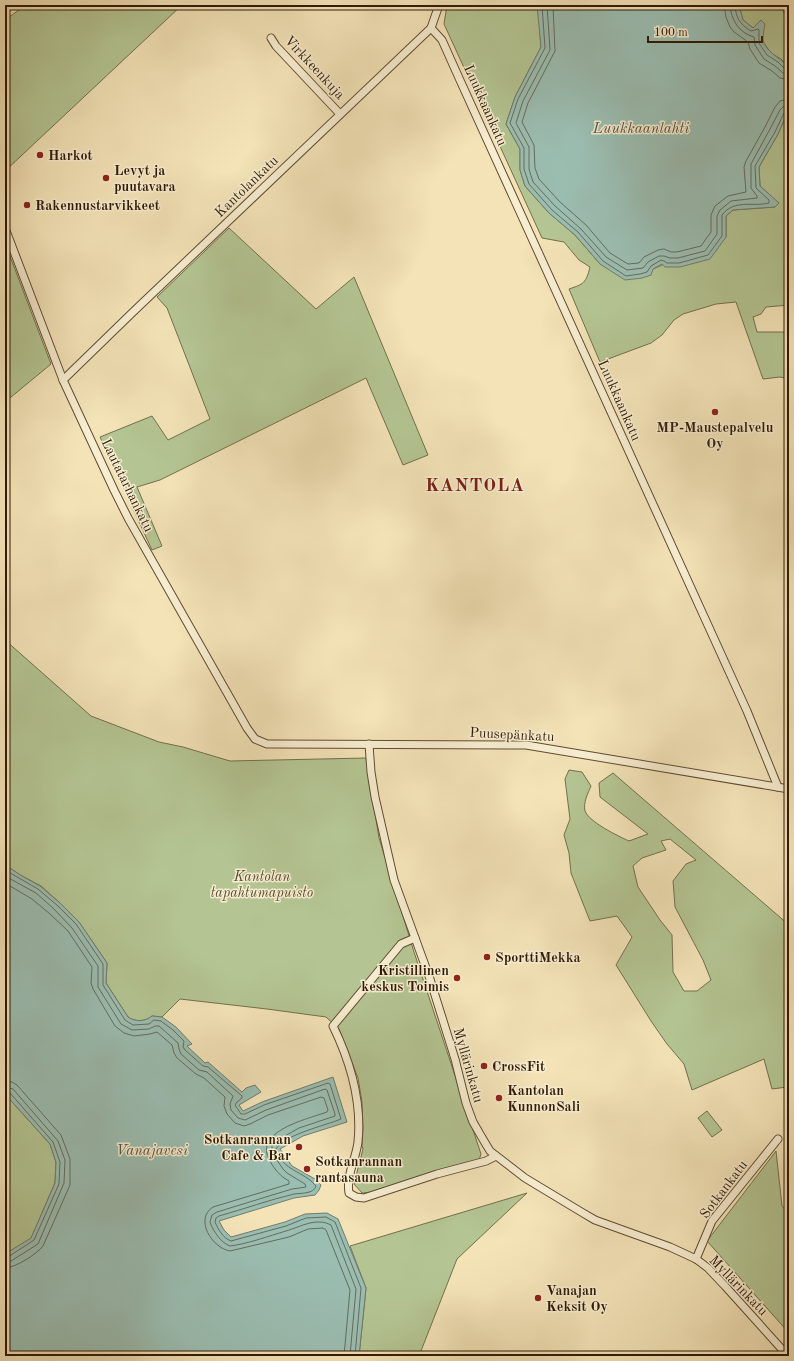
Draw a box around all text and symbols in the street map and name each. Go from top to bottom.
scale bar [648,18,762,44]
text: 100 m [654,27,688,39]
street label: Virkkeenkuja [282,33,347,102]
street label: Luukkaankatu [461,63,509,148]
water label: Luukkaanlahti [592,122,689,137]
place label: Harkot [48,149,93,163]
marker: Harkot [35,150,45,160]
street label: Kantolankatu [212,153,281,220]
place label: Levyt ja puutavara [114,164,176,194]
marker: Levyt ja puutavara [101,173,111,183]
place label: Rakennustarvikkeet [35,199,160,213]
marker: Rakennustarvikkeet [22,200,32,210]
street label: Luukkaankatu [595,358,643,443]
marker: MP-Maustepalvelu Oy [710,407,720,417]
place label: MP-Maustepalvelu Oy [657,421,774,451]
street label: Lautatarhankatu [98,437,156,535]
district label: KANTOLA [425,477,525,495]
street label: Puusepänkatu [469,726,555,744]
park label: Kantolan tapahtumapuisto [211,870,313,901]
place label: SporttiMekka [495,951,581,965]
marker: SporttiMekka [482,952,492,962]
place label: Kristillinen keskus Toimis [361,964,449,994]
marker: Kristillinen keskus Toimis [452,973,462,983]
street label: Myllärinkatu [451,1026,486,1105]
place label: CrossFit [492,1060,545,1074]
marker: CrossFit [479,1061,489,1071]
place label: Kantolan KunnonSali [507,1084,580,1114]
marker: Kantolan KunnonSali [494,1093,504,1103]
place label: Sotkanrannan Cafe & Bar [204,1133,291,1163]
marker: Sotkanrannan Cafe & Bar [294,1142,304,1152]
water label: Vanajavesi [116,1144,188,1159]
place label: Sotkanrannan rantasauna [315,1155,402,1185]
street label: Sotkankatu [697,1157,750,1221]
marker: Sotkanrannan rantasauna [302,1164,312,1174]
street label: Myllärinkatu [706,1253,771,1319]
place label: Vanajan Keksit Oy [546,1284,608,1314]
marker: Vanajan Keksit Oy [533,1293,543,1303]

